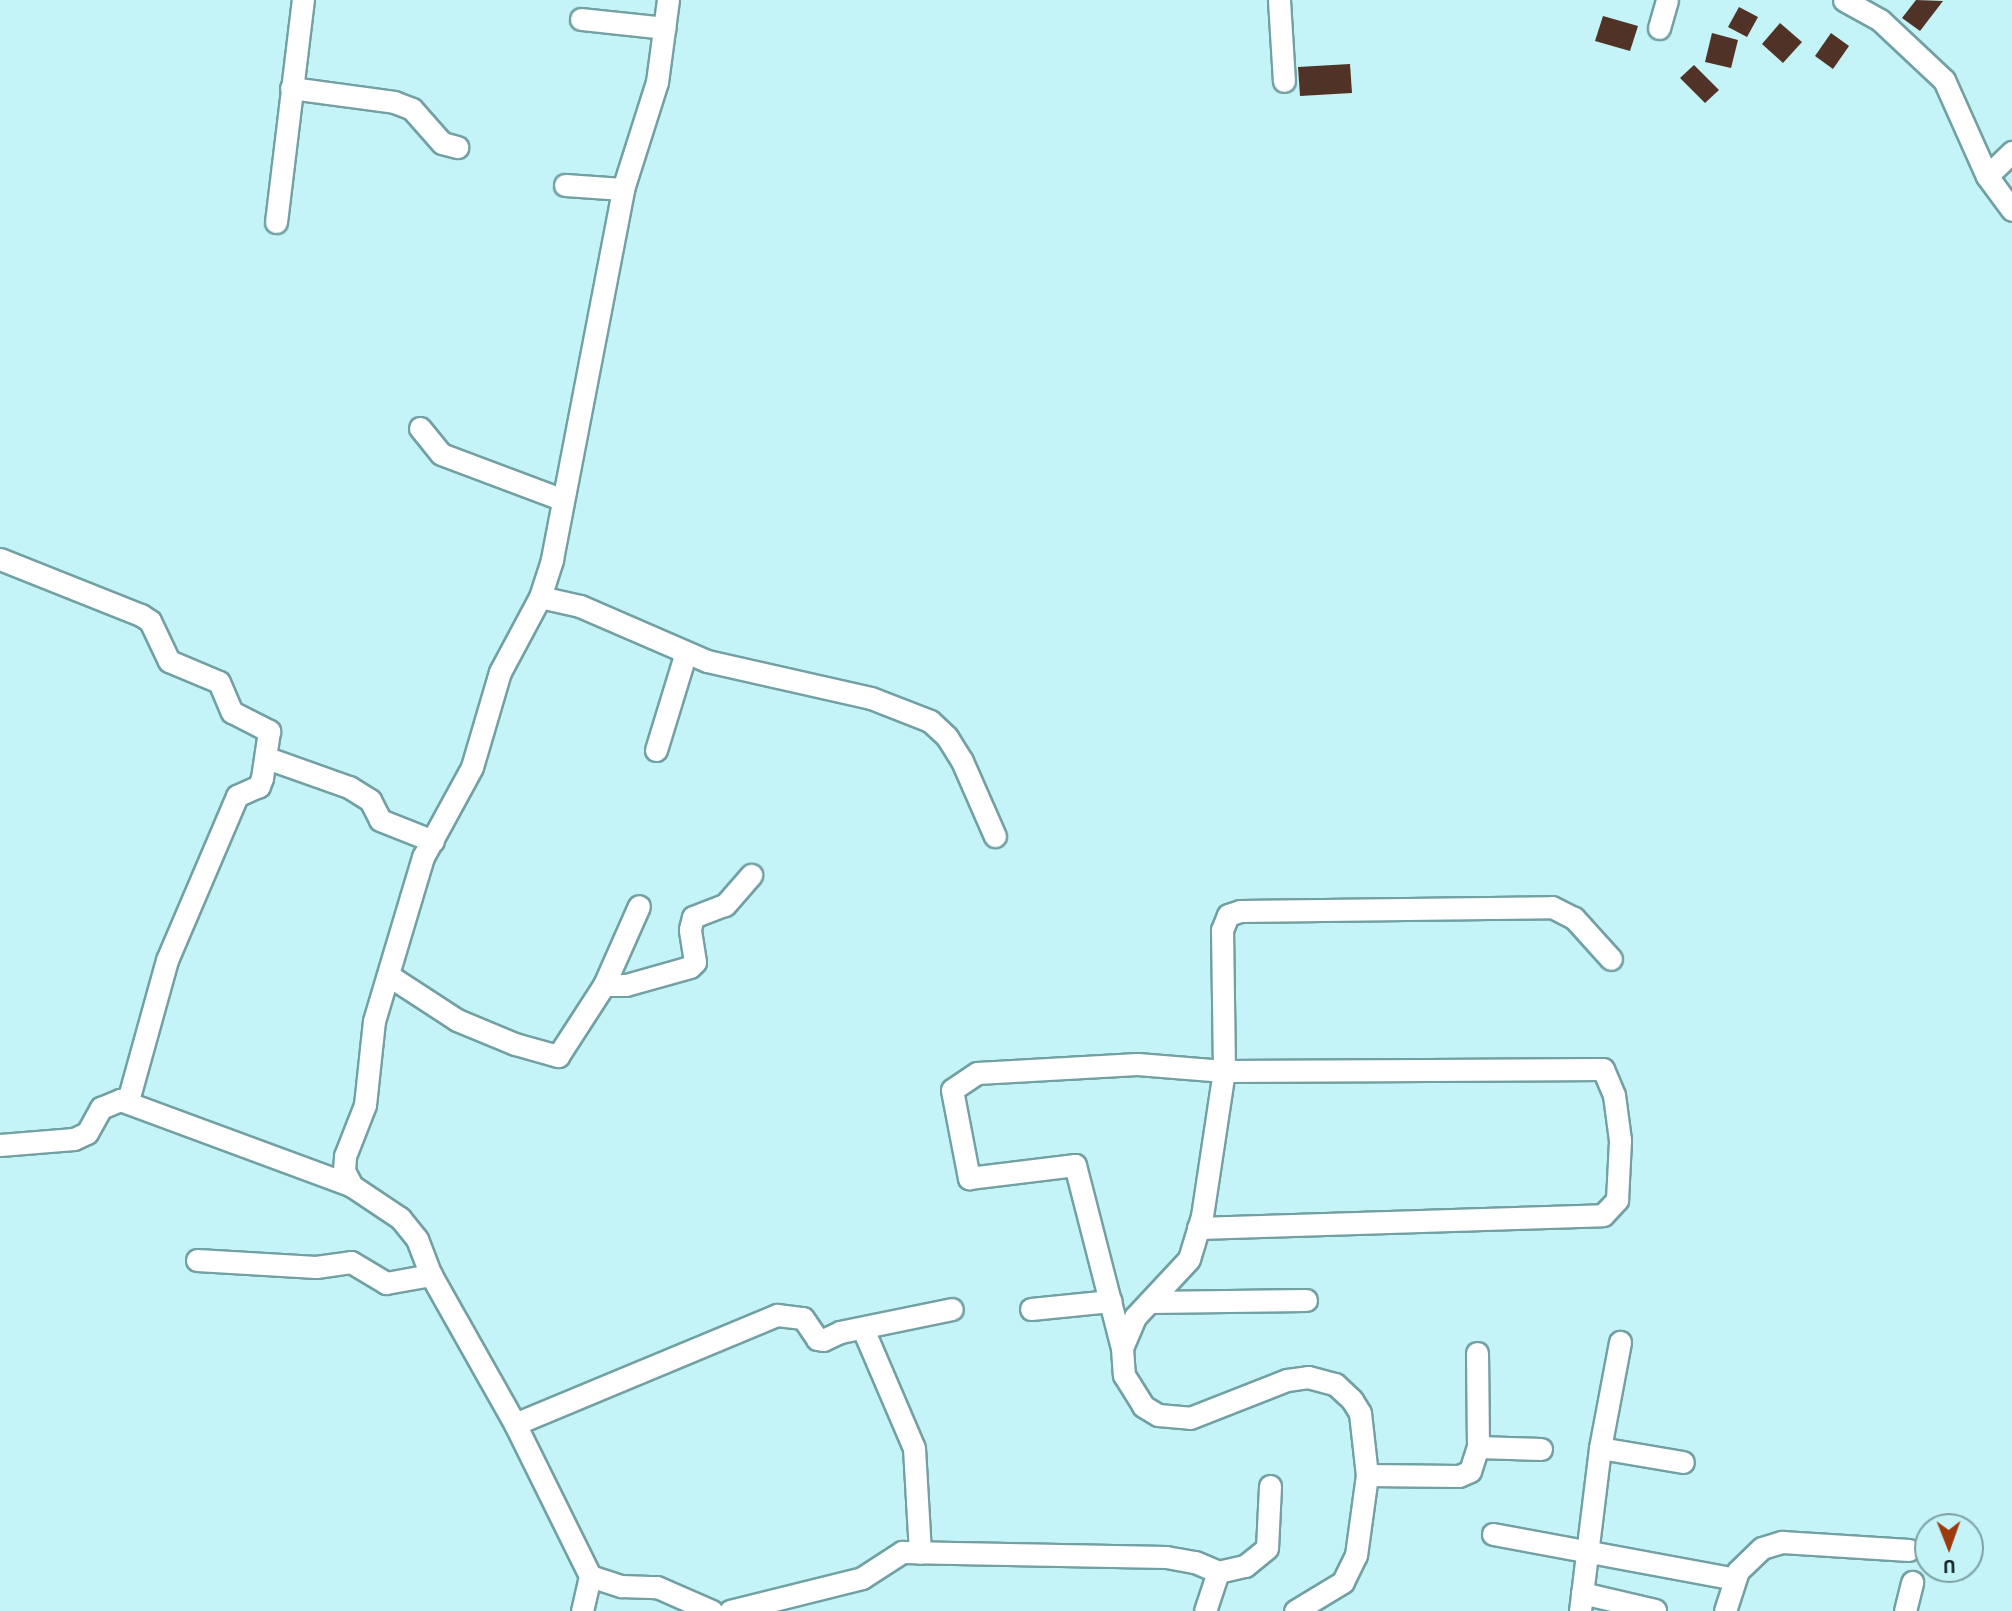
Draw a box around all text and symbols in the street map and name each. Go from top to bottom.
north arrow [1914,1513,1984,1583]
text: U [1943,1553,1956,1582]

